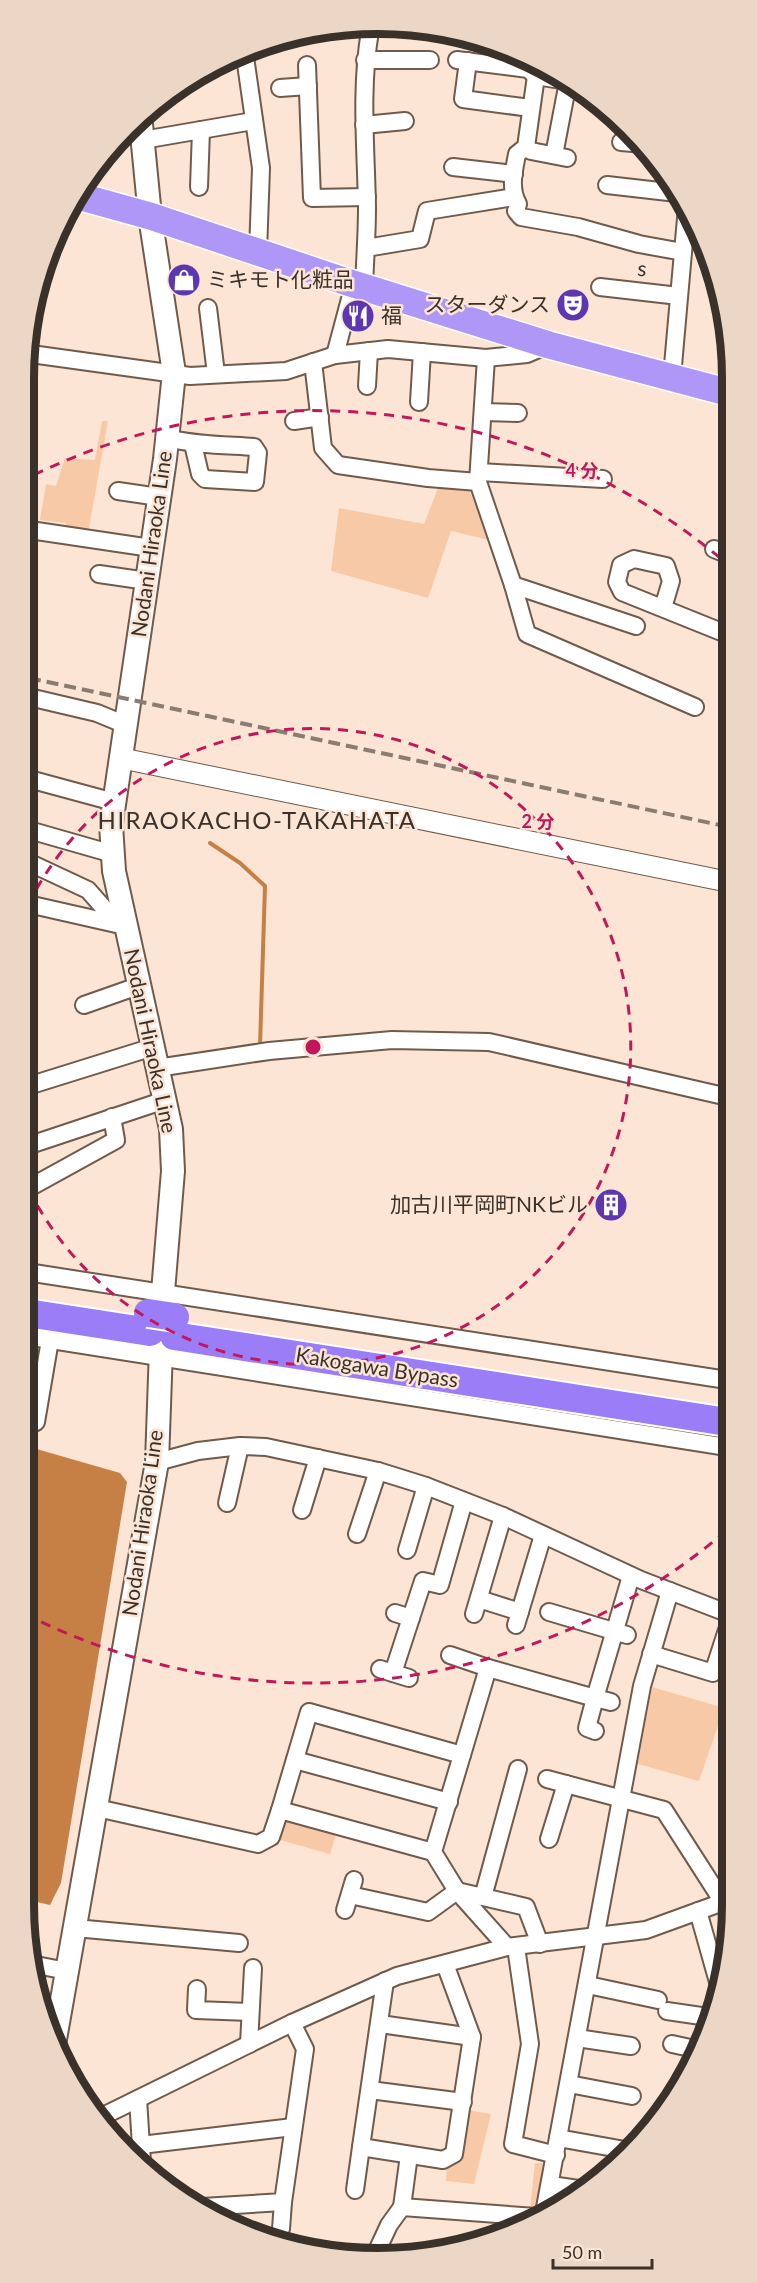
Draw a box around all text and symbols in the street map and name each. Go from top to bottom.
street label: s [636,255,648,280]
shop icon: ミキモト化粧品 [166,262,202,298]
place label: ミキモト化粧品 [207,266,354,291]
theatre icon: スターダンス [555,287,591,323]
place label: スターダンス [424,291,550,316]
restaurant icon: 福 [340,298,376,334]
place label: 福 [381,302,402,327]
street label: Nodani Hiraoka Line [125,449,176,639]
text: 4 分 [566,459,598,481]
district label: HIRAOKACHO-TAKAHATA [98,805,416,834]
text: 2 分 [522,810,554,832]
street label: Nodani Hiraoka Line [120,946,183,1135]
centre of rings [303,1037,323,1057]
building icon: 加古川平岡町NKビル [593,1187,629,1223]
place label: 加古川平岡町NKビル [390,1191,588,1216]
street label: Kakogawa Bypass [294,1341,460,1392]
street label: Nodani Hiraoka Line [116,1428,167,1618]
scale bar [553,2232,652,2270]
text: 50 m [562,2241,602,2263]

